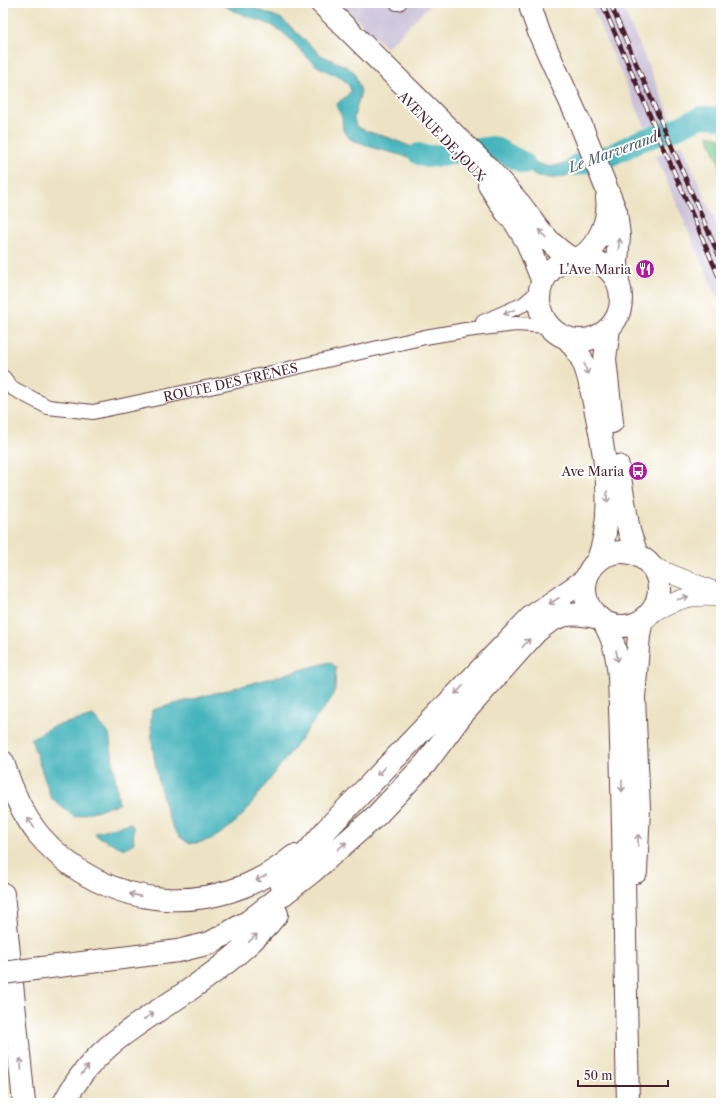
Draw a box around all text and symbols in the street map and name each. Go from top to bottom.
street label: AVENUE DE JOUX [394,87,489,185]
water label: Le Marverand [565,127,662,177]
one-way arrow [538,229,547,240]
one-way arrow [615,238,622,251]
restaurant icon: L'Ave Maria [634,258,656,280]
place label: L'Ave Maria [559,261,631,277]
one-way arrow [503,309,515,316]
street label: ROUTE DES FRÊNES [162,359,300,405]
one-way arrow [583,363,590,376]
bus stop icon: Ave Maria [627,460,649,482]
place label: Ave Maria [561,463,624,479]
one-way arrow [603,490,611,503]
one-way arrow [676,594,689,601]
one-way arrow [549,597,560,605]
one-way arrow [521,638,530,649]
one-way arrow [613,650,621,663]
one-way arrow [455,685,464,695]
one-way arrow [376,766,386,776]
one-way arrow [618,779,626,792]
one-way arrow [27,817,35,828]
one-way arrow [634,834,641,847]
one-way arrow [337,841,347,850]
one-way arrow [255,874,267,882]
one-way arrow [129,890,142,898]
one-way arrow [248,934,258,943]
one-way arrow [143,1012,154,1020]
one-way arrow [17,1058,24,1071]
scale bar [578,1062,668,1088]
one-way arrow [80,1065,89,1076]
text: 50 m [584,1068,613,1083]

